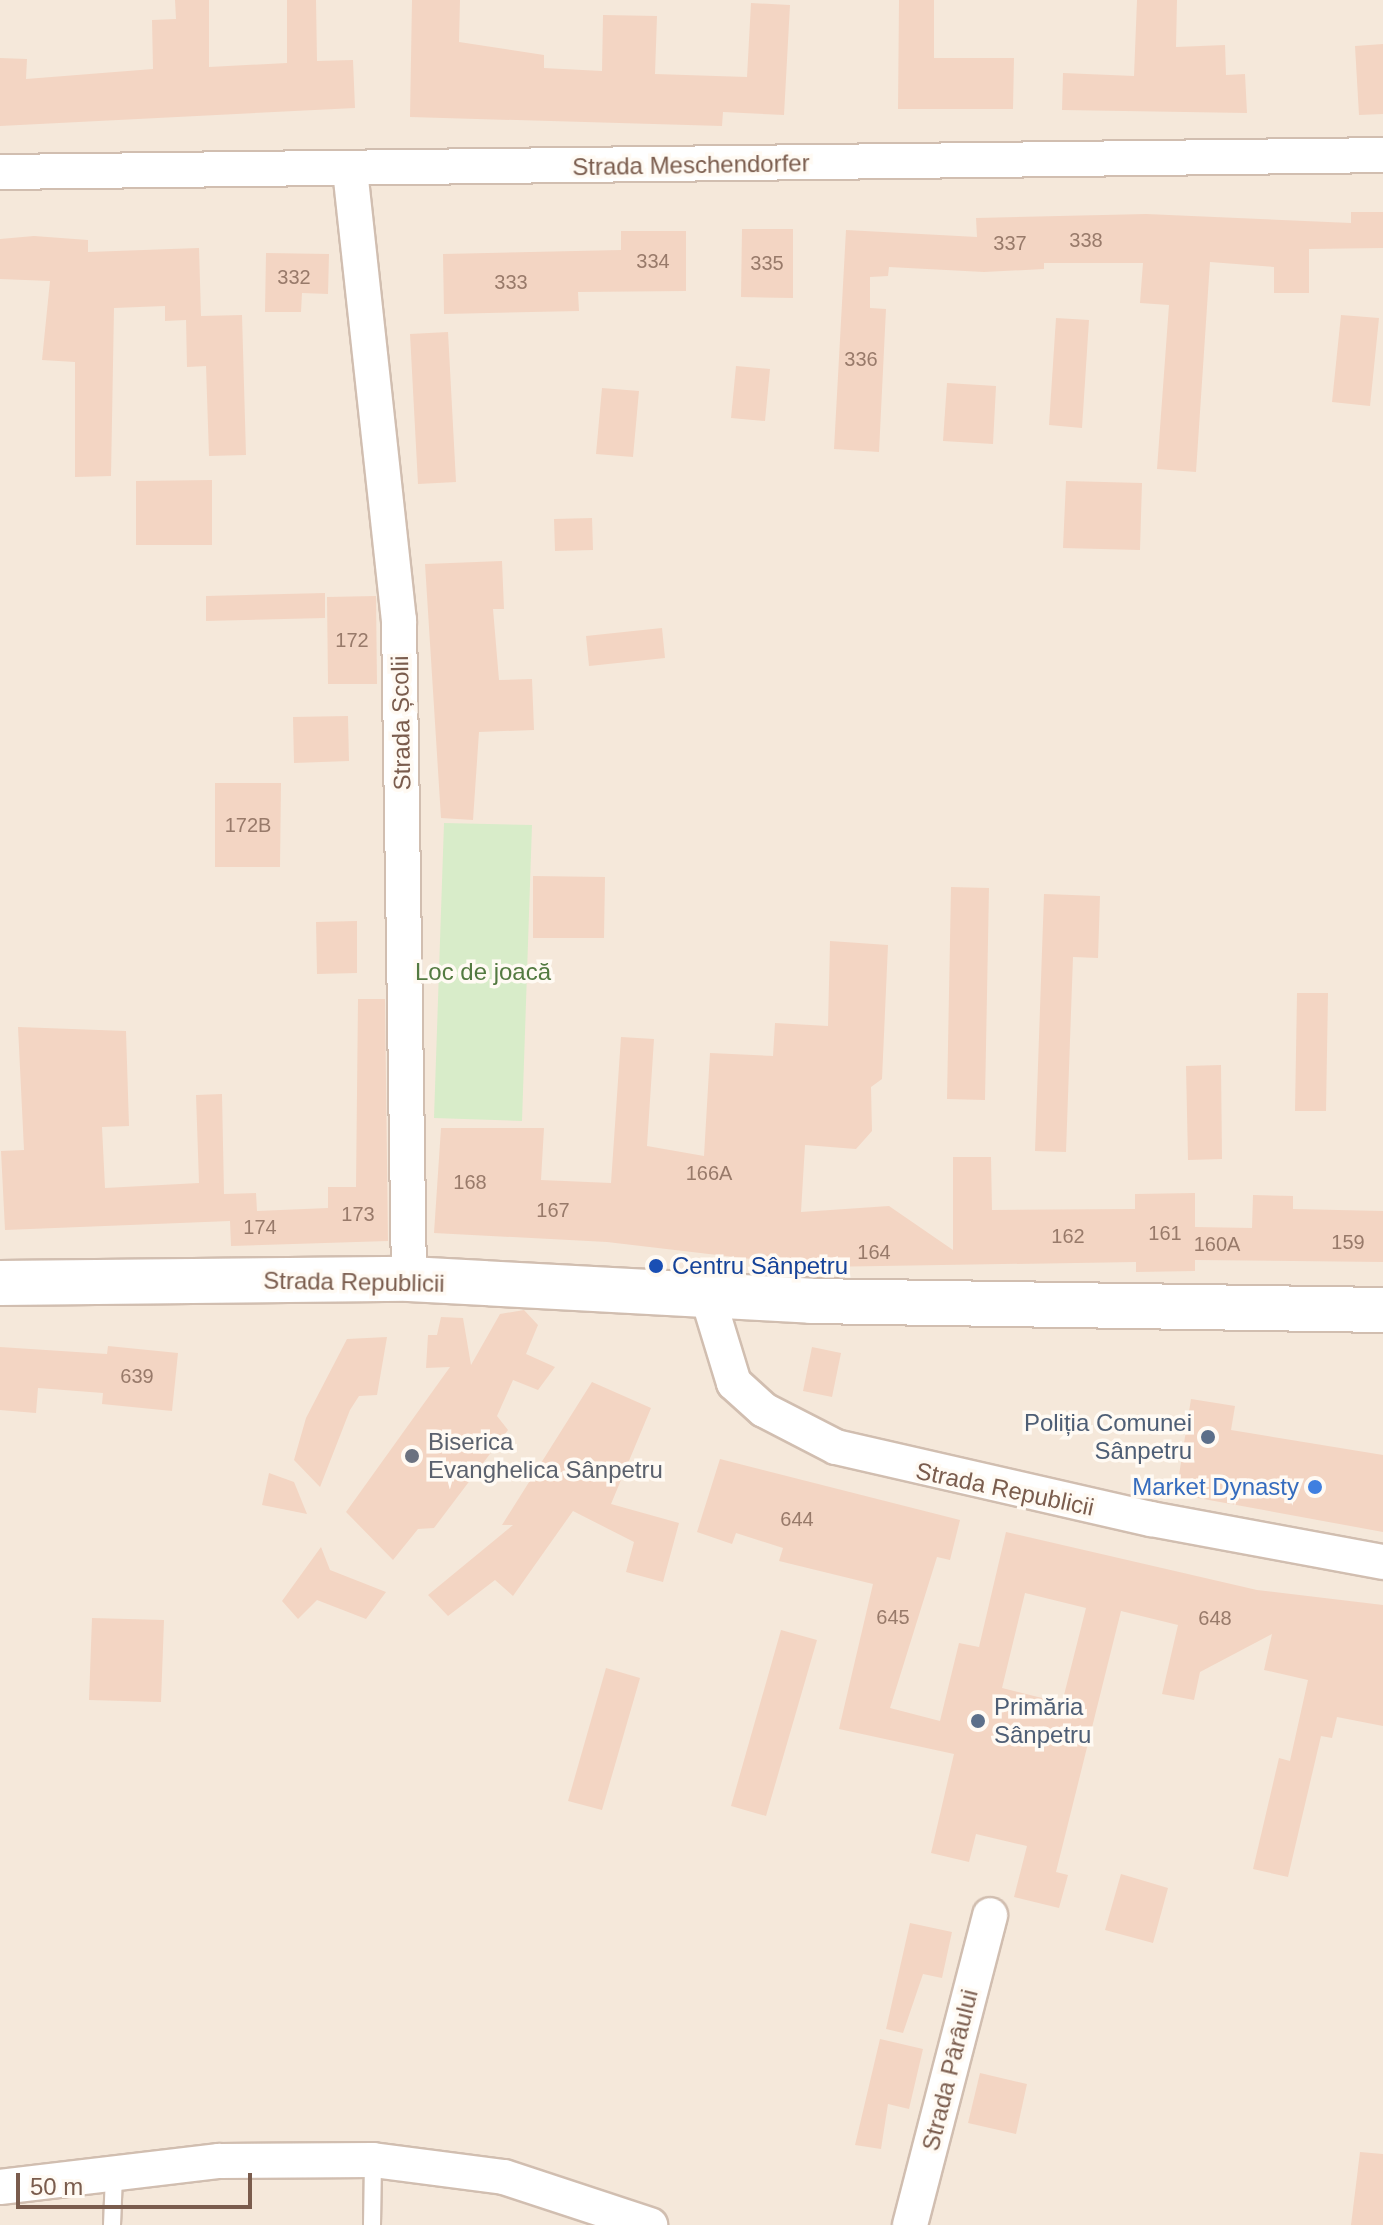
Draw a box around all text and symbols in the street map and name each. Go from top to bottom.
street label: Strada Meschendorfer [572,149,810,181]
house number: 338 [1069,228,1103,252]
house number: 337 [993,231,1027,255]
house number: 334 [636,249,670,273]
house number: 335 [750,251,784,275]
house number: 332 [277,265,311,289]
house number: 333 [494,270,528,294]
house number: 336 [844,347,878,371]
house number: 172 [335,628,369,652]
street label: Strada Școlii [385,655,417,791]
house number: 172B [225,813,271,837]
park label: Loc de joacă [415,958,551,986]
house number: 166A [686,1161,732,1185]
house number: 168 [453,1170,487,1194]
house number: 167 [536,1198,570,1222]
house number: 173 [341,1202,375,1226]
house number: 174 [243,1215,277,1239]
house number: 161 [1148,1221,1182,1245]
house number: 162 [1051,1224,1085,1248]
house number: 159 [1331,1230,1365,1254]
house number: 160A [1194,1232,1240,1256]
house number: 164 [857,1240,891,1264]
place label: Centru Sânpetru [672,1252,848,1280]
marker: Centru Sânpetru [647,1257,665,1275]
street label: Strada Republicii [263,1266,445,1298]
house number: 639 [120,1364,154,1388]
place label: Poliția Comunei Sânpetru [1024,1409,1192,1465]
place label: Biserica Evanghelica Sânpetru [428,1428,663,1484]
marker: Poliția Comunei Sânpetru [1199,1428,1217,1446]
marker: Biserica Evanghelica Sânpetru [403,1447,421,1465]
street label: Strada Republicii [913,1456,1097,1522]
place label: Market Dynasty [1132,1473,1299,1501]
marker: Market Dynasty [1306,1478,1324,1496]
house number: 644 [780,1507,814,1531]
house number: 645 [876,1605,910,1629]
house number: 648 [1198,1606,1232,1630]
place label: Primăria Sânpetru [994,1693,1091,1749]
marker: Primăria Sânpetru [969,1712,987,1730]
street label: Strada Pârâului [916,1986,984,2154]
scale bar [20,2157,256,2207]
text: 50 m [30,2173,83,2200]

